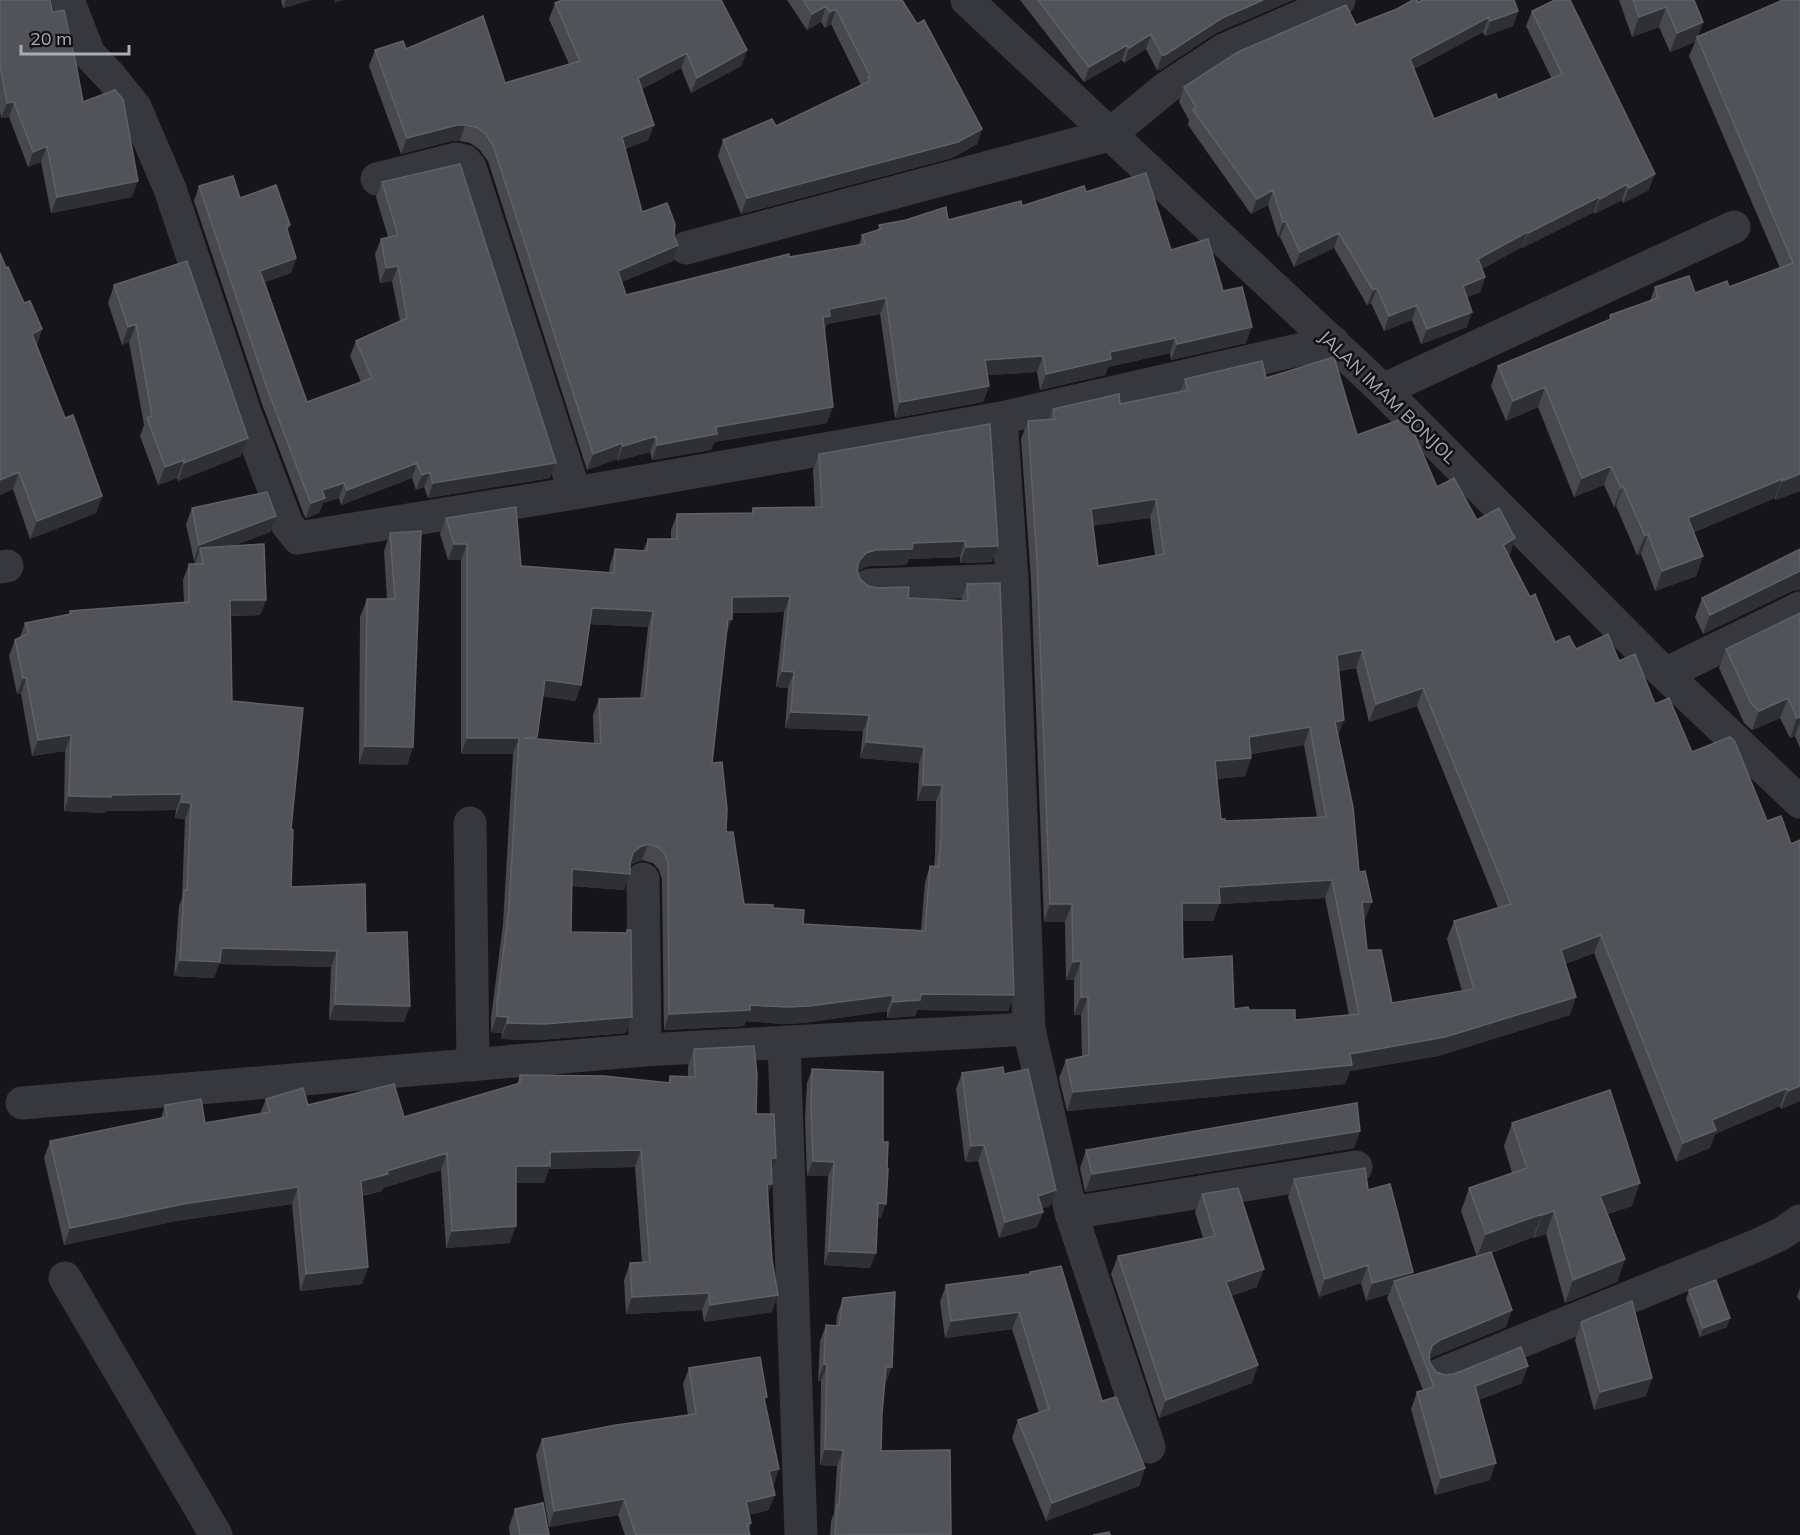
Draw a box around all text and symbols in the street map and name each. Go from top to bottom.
scale bar [21,18,129,56]
text: 20 m [30,27,72,50]
street label: JALAN IMAM BONJOL [1314,325,1462,469]

